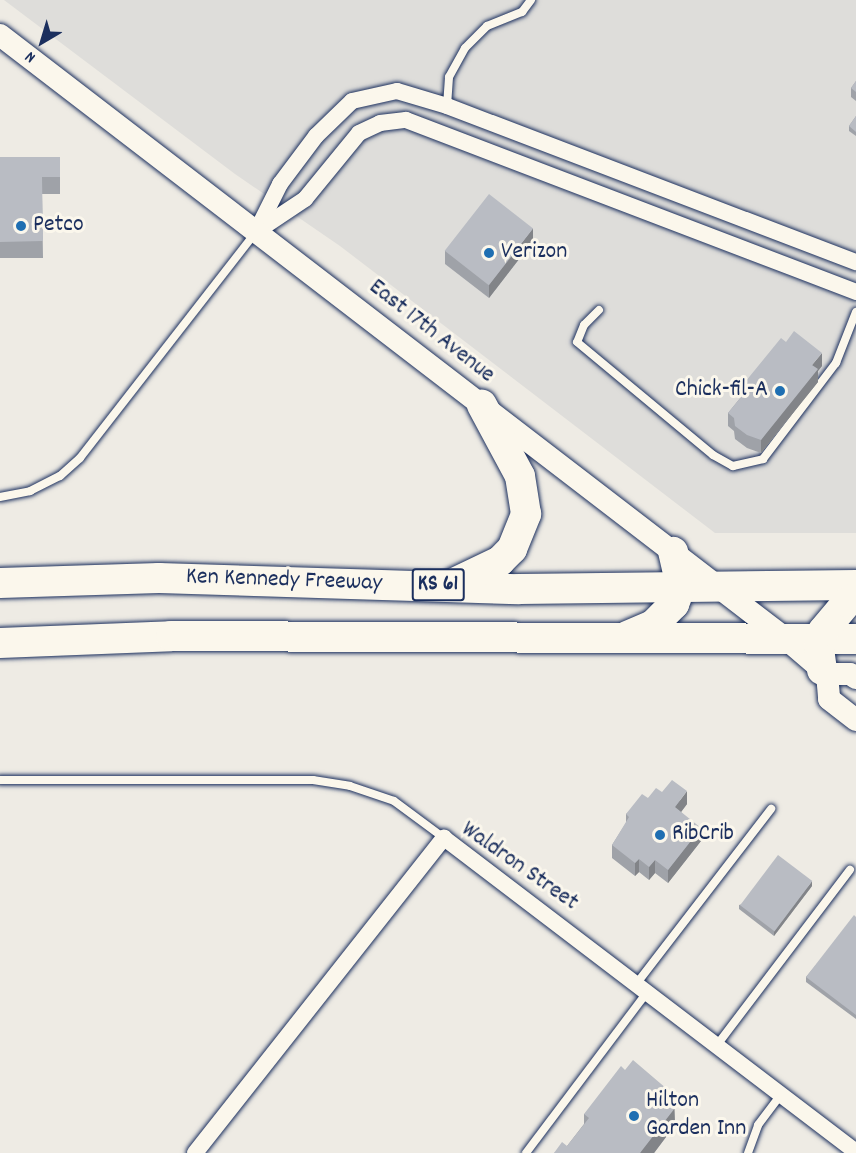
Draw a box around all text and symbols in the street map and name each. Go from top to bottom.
north arrow [12,12,72,72]
text: N [20,45,41,68]
place label: Petco [33,212,84,240]
marker: Petco [14,219,28,233]
place label: Verizon [501,239,567,267]
marker: Verizon [482,246,496,260]
street label: East 17th Avenue [362,274,500,390]
place label: Chick-fil-A [675,377,768,405]
marker: Chick-fil-A [773,384,787,398]
street label: Ken Kennedy Freeway [185,563,383,599]
road number: KS 61 [411,566,465,604]
street label: Waldron Street [455,816,583,918]
place label: RibCrib [672,821,734,849]
marker: RibCrib [653,828,667,842]
place label: Hilton Garden Inn [646,1088,746,1144]
marker: Hilton Garden Inn [627,1109,641,1123]

